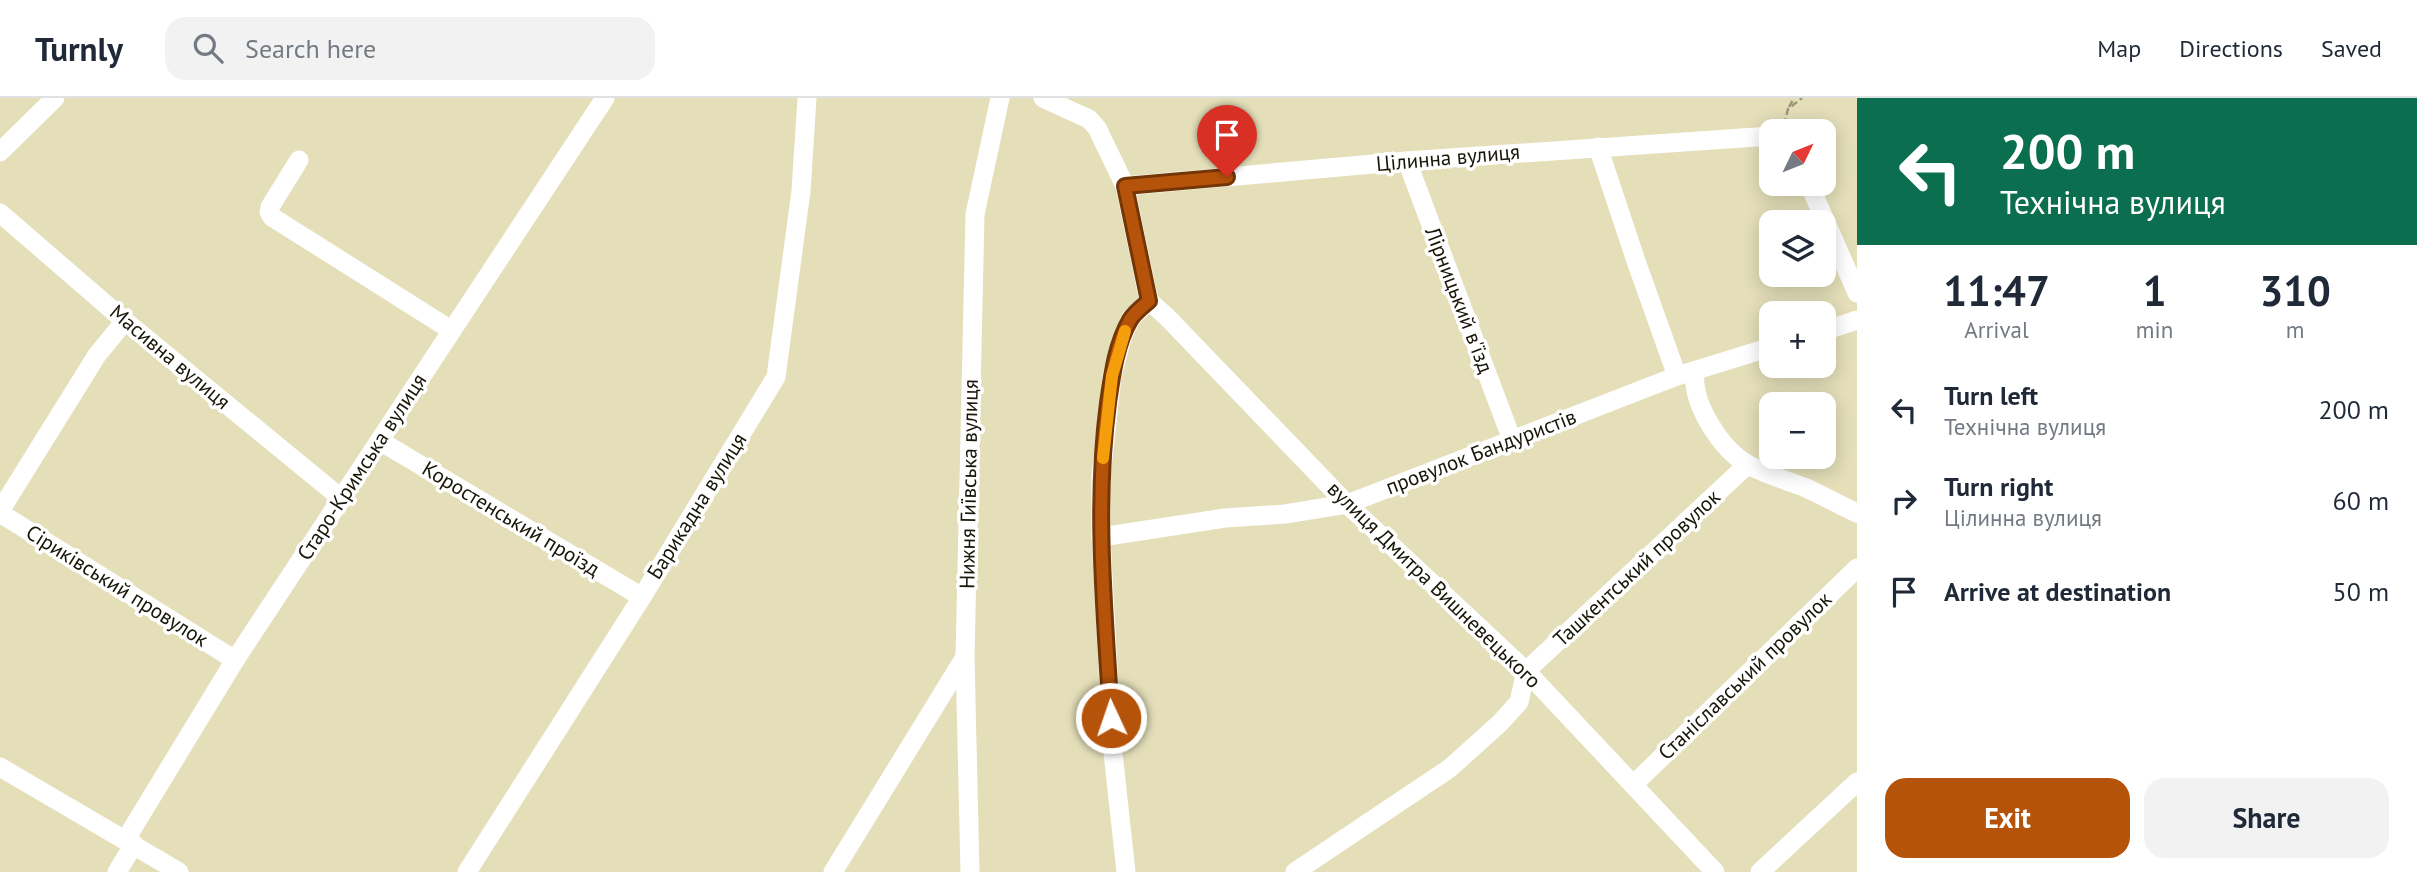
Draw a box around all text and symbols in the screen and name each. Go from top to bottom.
search box [165,17,655,80]
text: Turnly [35,27,123,70]
icon: search [189,29,227,67]
text: Search here [245,32,376,65]
text: Map [2097,33,2141,64]
text: Directions [2179,33,2283,64]
text: Saved [2321,33,2382,64]
pin [1197,105,1257,177]
icon: arrive [1208,116,1246,154]
north arrow [1759,119,1836,196]
map controls [1759,119,1836,469]
text: 200 m [2000,119,2135,183]
icon: left [1885,126,1976,217]
street label: Цілинна вулиця [1375,138,1521,177]
text: Технічна вулиця [2000,181,2226,223]
button: layers [1759,210,1836,287]
street label: Лірницький в'їзд [1419,222,1500,377]
text: 11:47 [1943,263,2050,318]
text: 1 [2143,263,2166,318]
text: 310 [2259,263,2331,318]
street label: Масивна вулиця [104,298,236,415]
button: + [1759,301,1836,378]
text: Arrival [1964,315,2029,344]
text: min [2136,315,2173,344]
text: m [2286,315,2304,344]
street label: Старо-Кримська вулиця [291,368,432,565]
street label: Нижня Гиївська вулиця [953,379,984,589]
text: Turn left [1944,379,2038,412]
icon: left [1885,391,1923,429]
button: − [1759,392,1836,469]
text: 200 m [2318,393,2389,426]
street label: провулок Бандуристів [1382,403,1580,500]
text: Технічна вулиця [1944,412,2106,441]
street label: Барикадна вулиця [641,428,752,584]
street label: Коростенський проїзд [417,455,605,582]
text: Turn right [1944,470,2053,503]
street label: вулиця Дмитра Вишневецького [1322,475,1547,694]
icon: right [1885,482,1923,520]
street label: Ташкентський провулок [1548,483,1726,652]
text: 60 m [2333,484,2389,517]
text: Цілинна вулиця [1944,503,2102,532]
street label: Сіриківський провулок [21,518,213,653]
icon: arrive [1885,573,1923,611]
text: Arrive at destination [1944,575,2171,608]
text: 50 m [2333,575,2389,608]
street label: Станіславський провулок [1652,586,1837,766]
position arrow [1074,681,1148,755]
button: Exit [1885,778,2130,858]
button: Share [2144,778,2389,858]

